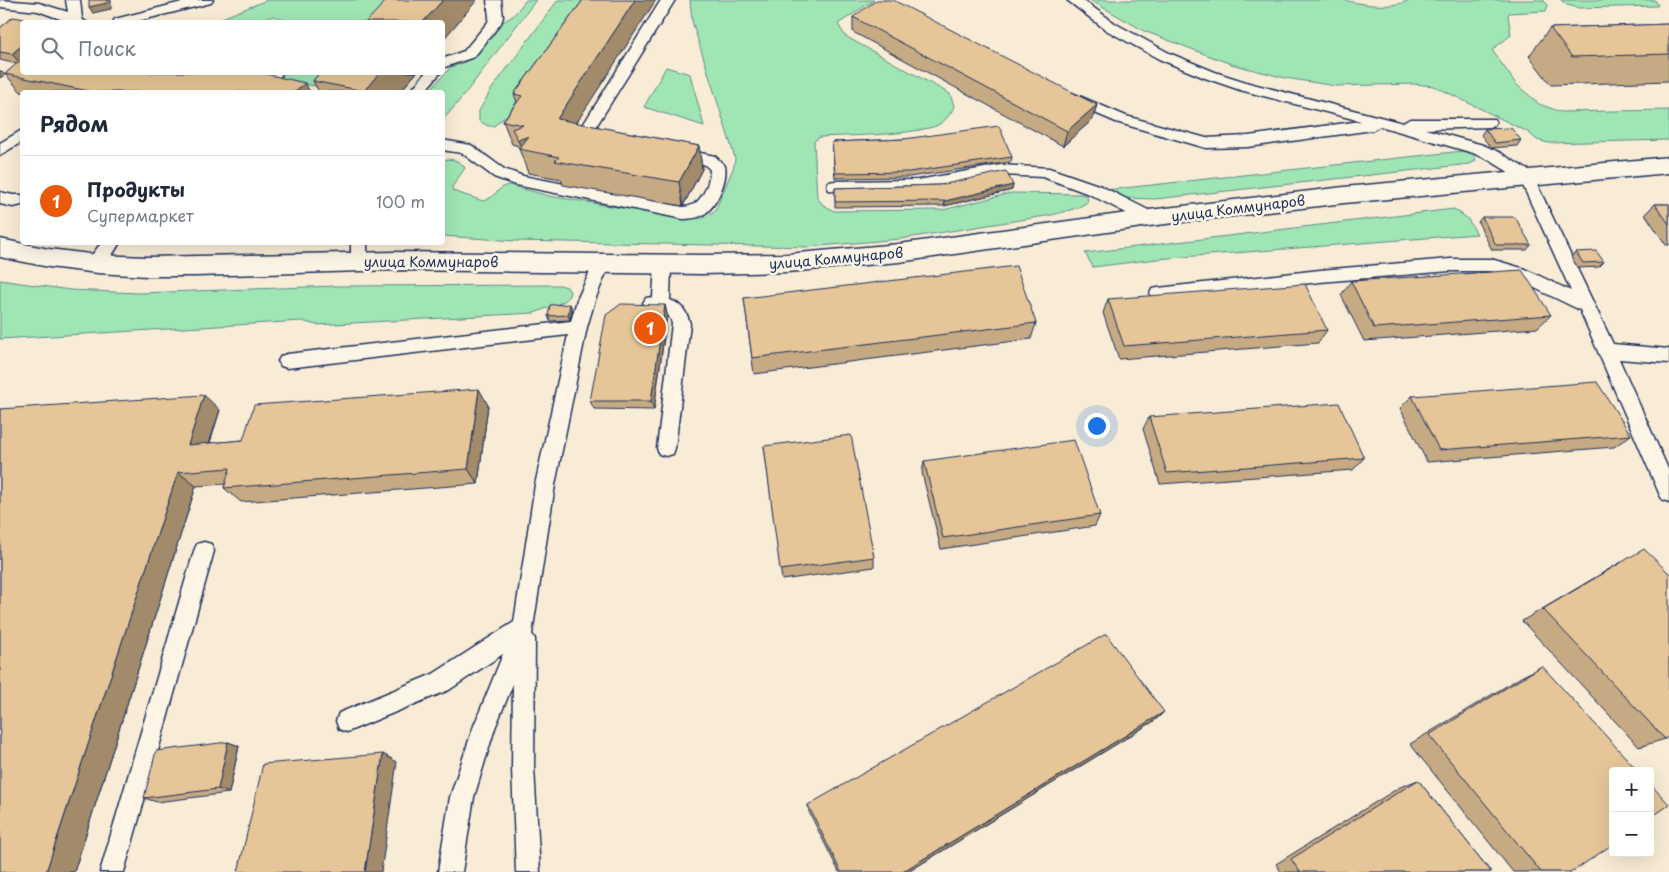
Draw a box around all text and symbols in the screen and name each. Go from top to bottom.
search box [20,20,445,75]
icon: search [38,34,66,62]
text: Поиск [78,34,136,62]
text: Рядом [40,107,108,139]
text: Продукты [87,175,185,203]
text: 1 [52,189,60,213]
text: 100 m [376,189,425,213]
street label: улица Коммунаров [1170,189,1306,227]
text: Супермаркет [87,203,194,227]
street label: улица Коммунаров [768,242,904,274]
street label: улица Коммунаров [364,251,498,272]
pin: 1 [634,309,666,347]
your location [1084,413,1110,439]
map controls [1609,767,1654,857]
button: + [1609,767,1654,812]
button: − [1609,812,1654,857]

